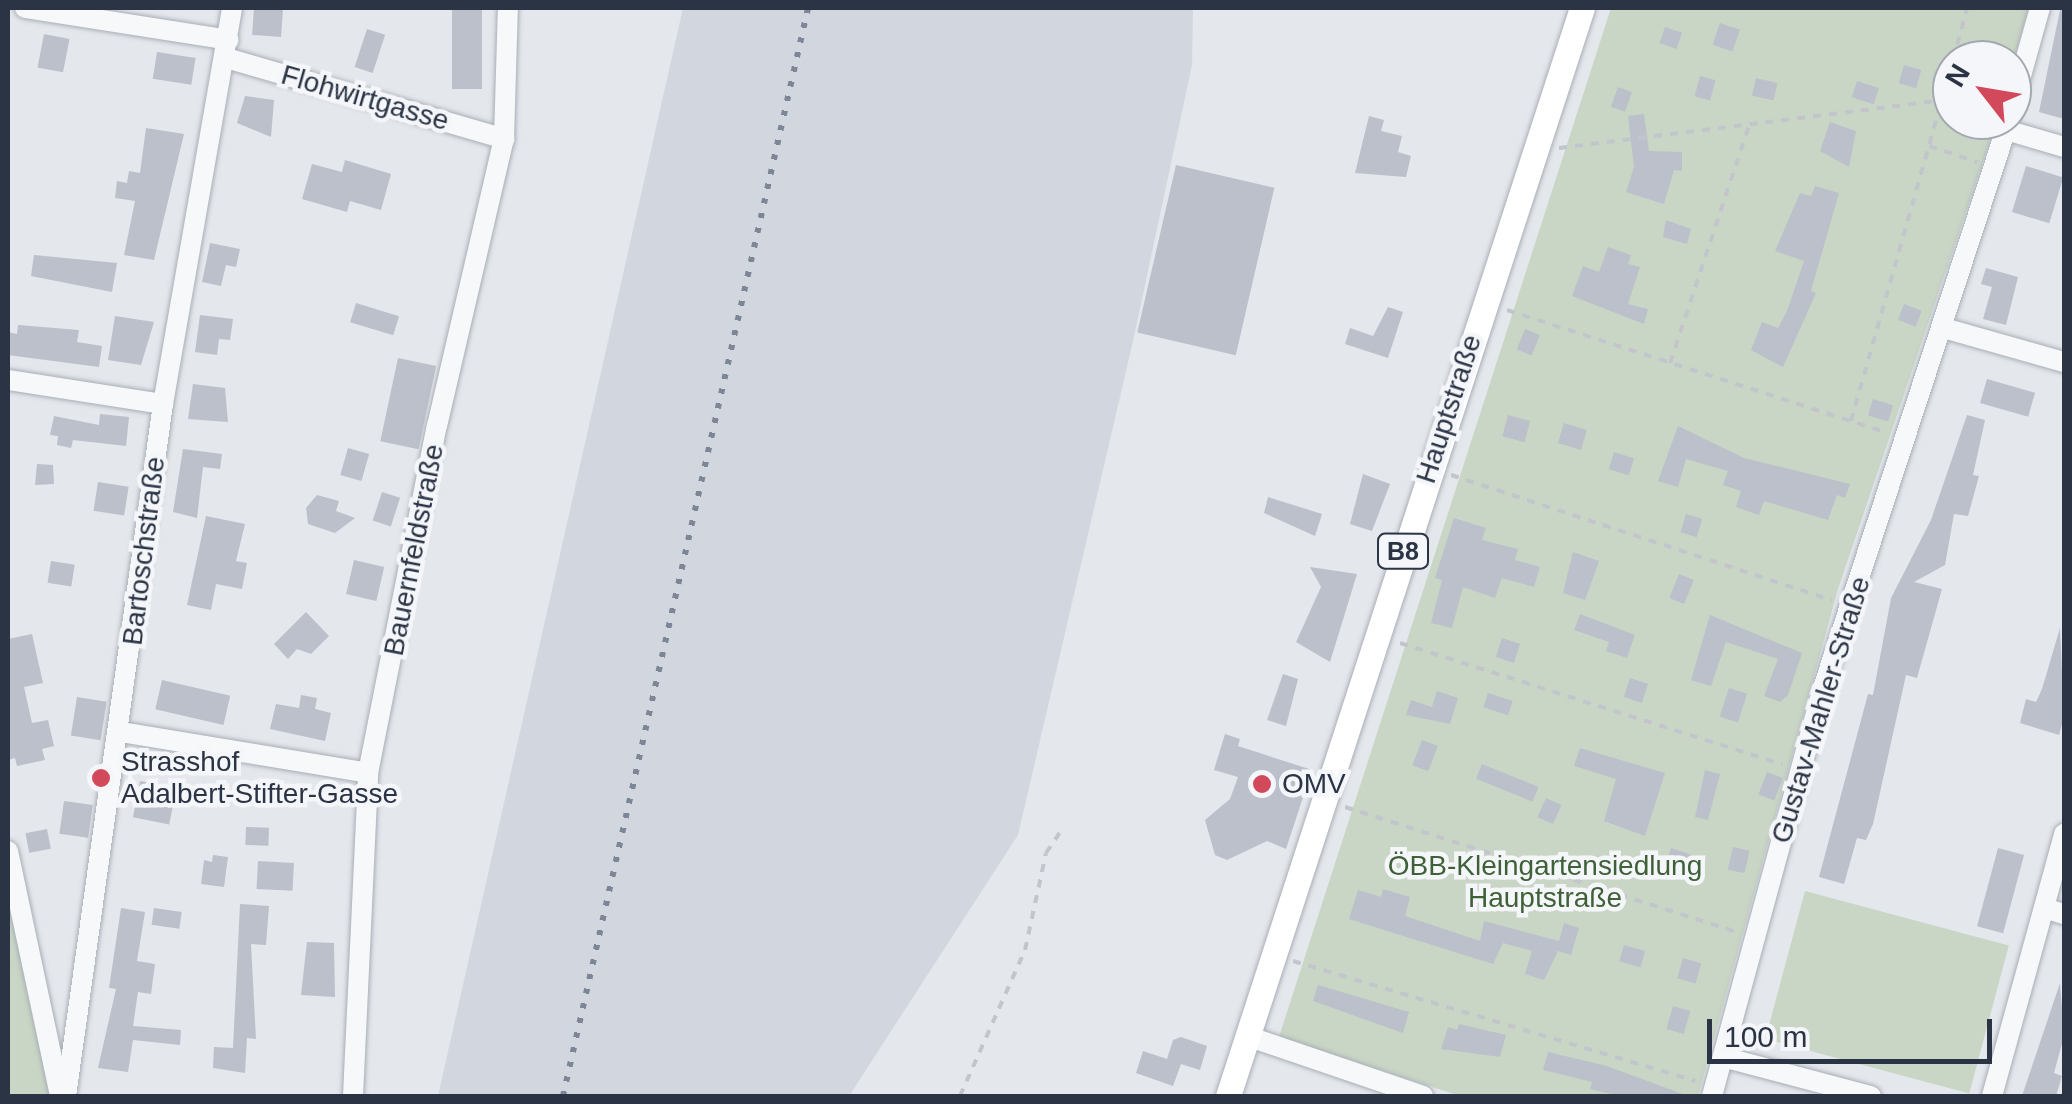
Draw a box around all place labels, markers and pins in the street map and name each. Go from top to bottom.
place label: Strasshof Adalbert-Stifter-Gasse [121,745,398,811]
marker: Strasshof Adalbert-Stifter-Gasse [90,767,112,789]
place label: OMV [1282,767,1346,801]
marker: OMV [1251,773,1273,795]

